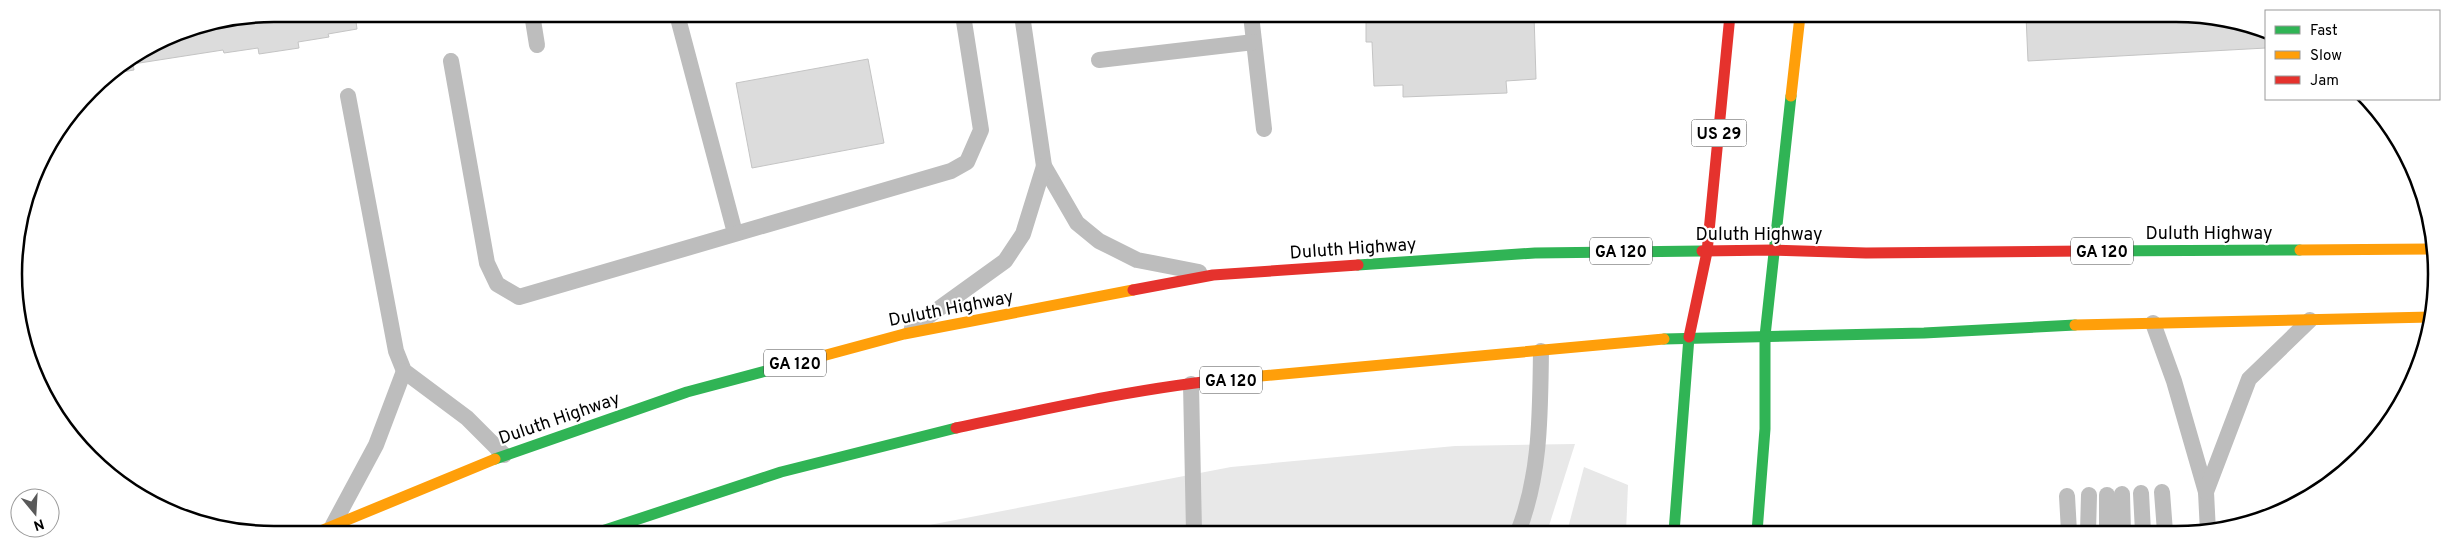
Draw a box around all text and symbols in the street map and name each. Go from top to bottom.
legend [2265,10,2440,100]
text: Fast [2310,22,2338,41]
text: Slow [2310,47,2342,66]
text: Jam [2310,72,2339,91]
road number: US 29 [1692,120,1746,146]
street label: Duluth Highway [2146,223,2272,246]
street label: Duluth Highway [1696,224,1822,247]
street label: Duluth Highway [1289,234,1417,265]
road number: GA 120 [1590,238,1652,264]
road number: GA 120 [2071,238,2133,264]
street label: Duluth Highway [887,286,1016,333]
road number: GA 120 [764,349,826,376]
road number: GA 120 [1200,366,1262,394]
street label: Duluth Highway [496,388,623,451]
north arrow [10,488,60,538]
text: N [31,514,46,534]

